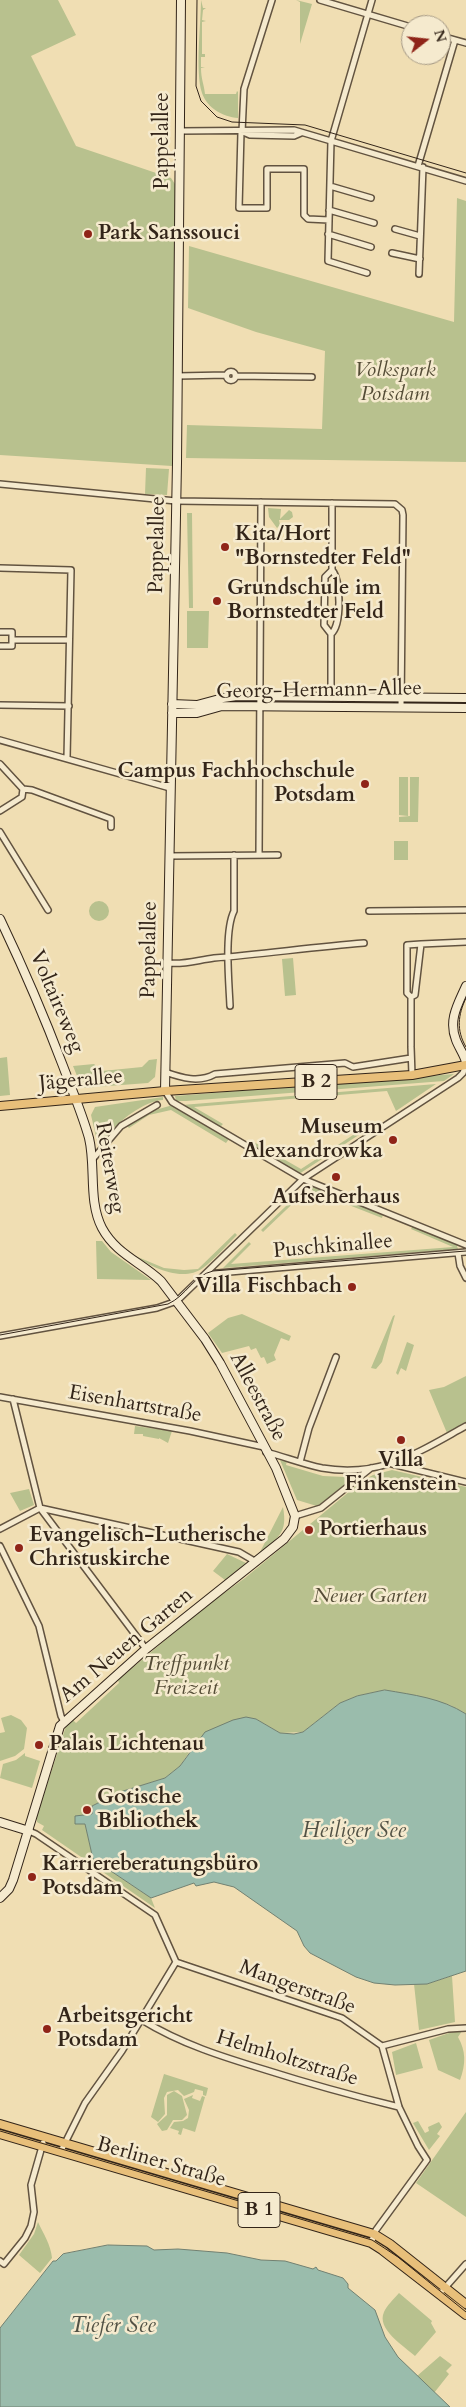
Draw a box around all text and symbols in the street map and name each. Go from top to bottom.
north arrow [401,15,451,65]
text: N [429,28,451,44]
street label: Pappelallee [150,92,176,190]
place label: Park Sanssouci [98,221,240,247]
marker: Park Sanssouci [82,228,94,240]
park label: Volkspark Potsdam [354,358,436,408]
street label: Pappelallee [145,496,171,594]
place label: Kita/Hort "Bornstedter Feld" [235,522,411,572]
marker: Kita/Hort "Bornstedter Feld" [219,541,231,553]
place label: Grundschule im Bornstedter Feld [227,576,384,626]
marker: Grundschule im Bornstedter Feld [211,595,223,607]
street label: Georg-Hermann-Allee [216,677,422,705]
place label: Campus Fachhochschule Potsdam [118,759,355,809]
marker: Campus Fachhochschule Potsdam [359,778,371,790]
street label: Pappelallee [137,901,163,999]
street label: Voltaireweg [23,947,89,1057]
road number: B 2 [295,1064,337,1100]
street label: Jägerallee [38,1065,124,1097]
place label: Museum Alexandrowka [243,1115,383,1165]
street label: Reiterweg [89,1121,129,1215]
marker: Museum Alexandrowka [387,1134,399,1146]
marker: Aufseherhaus [330,1171,342,1183]
place label: Aufseherhaus [272,1185,400,1211]
street label: Puschkinallee [272,1229,394,1265]
place label: Villa Fischbach [196,1274,342,1300]
marker: Villa Fischbach [346,1281,358,1293]
street label: Alleestraße [223,1348,291,1446]
street label: Eisenhartstraße [66,1381,204,1429]
marker: Villa Finkenstein [395,1434,407,1446]
place label: Villa Finkenstein [345,1448,457,1498]
place label: Portierhaus [319,1517,427,1543]
place label: Evangelisch-Lutherische Christuskirche [29,1523,266,1573]
marker: Portierhaus [303,1524,315,1536]
marker: Evangelisch-Lutherische Christuskirche [13,1542,25,1554]
street label: Am Neuen Garten [55,1583,199,1709]
park label: Neuer Garten [313,1584,427,1610]
park label: Treffpunkt Freizeit [143,1652,229,1702]
place label: Palais Lichtenau [49,1732,205,1758]
marker: Palais Lichtenau [33,1739,45,1751]
place label: Gotische Bibliothek [97,1785,198,1835]
marker: Gotische Bibliothek [81,1804,93,1816]
water label: Heiliger See [302,1819,406,1845]
place label: Karriereberatungsbüro Potsdam [42,1852,258,1902]
marker: Karriereberatungsbüro Potsdam [26,1871,38,1883]
street label: Mangerstraße [235,1955,359,2021]
place label: Arbeitsgericht Potsdam [57,2004,193,2054]
marker: Arbeitsgericht Potsdam [41,2023,53,2035]
street label: Helmholtzstraße [213,2025,361,2093]
street label: Berliner Straße [93,2132,229,2194]
road number: B 1 [238,2192,280,2228]
water label: Tiefer See [70,2314,156,2340]

